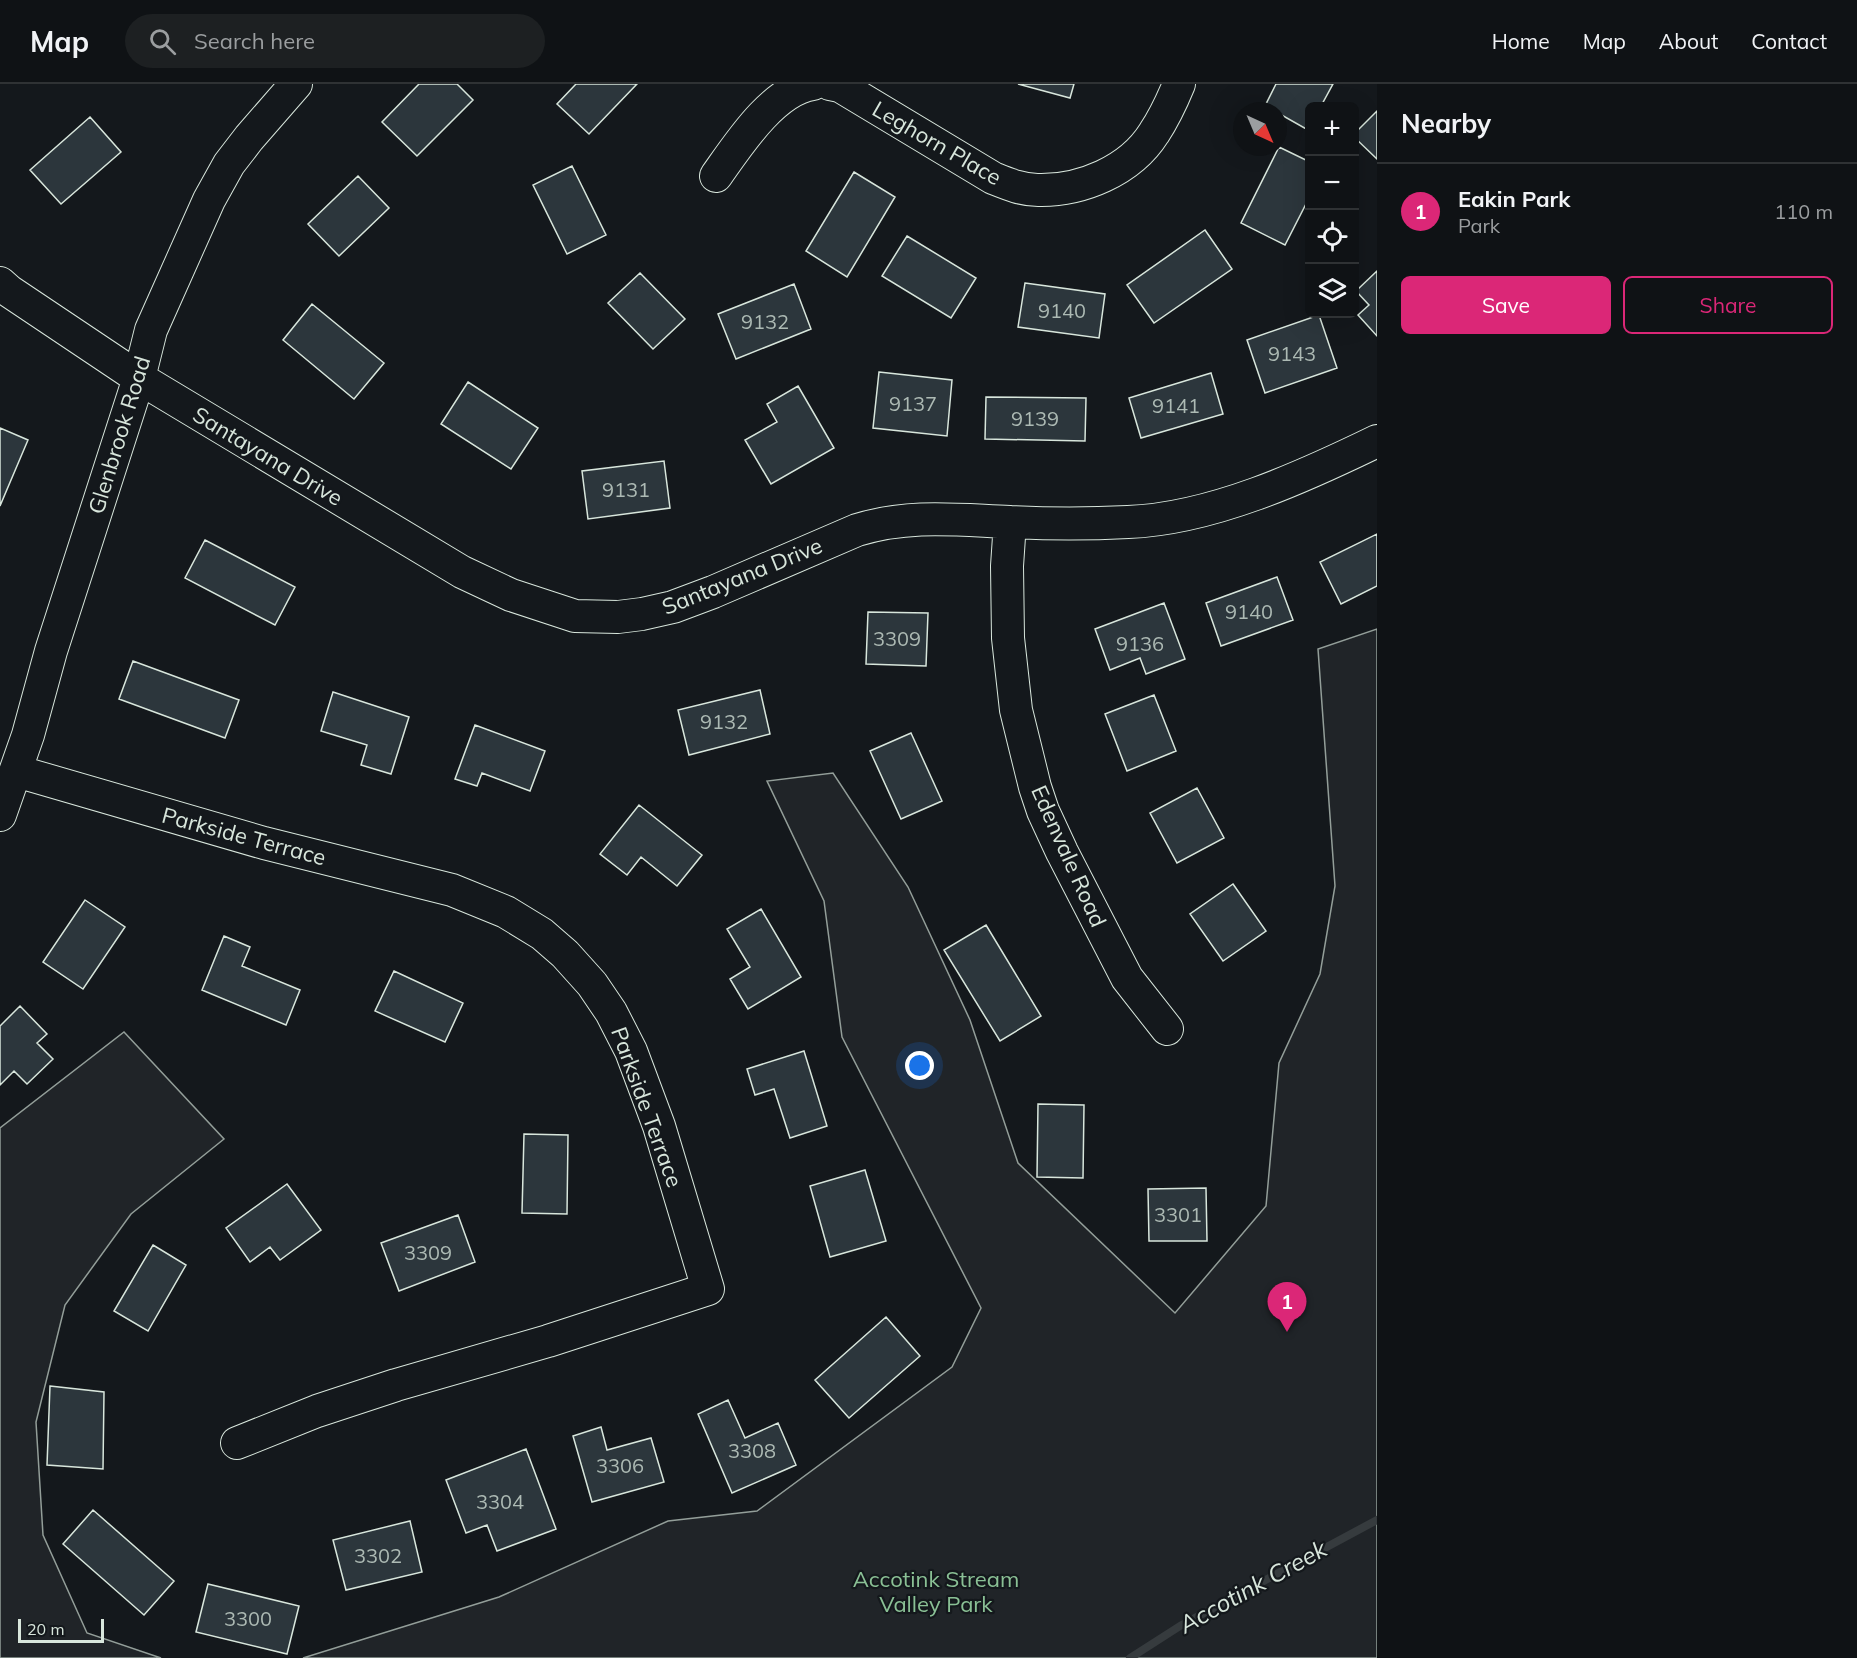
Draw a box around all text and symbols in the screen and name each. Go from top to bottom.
search box [125,14,545,68]
text: Map [30,24,89,59]
icon: search [146,25,179,58]
text: Search here [194,27,315,55]
text: Home [1492,28,1550,54]
text: Map [1583,28,1626,54]
text: About [1659,28,1718,54]
text: Contact [1751,28,1827,54]
street label: Leghorn Place [867,95,1007,191]
north arrow [1233,102,1287,156]
map controls [1305,102,1359,318]
button: + [1305,102,1359,156]
text: Nearby [1401,107,1491,140]
button: − [1305,156,1359,210]
text: Eakin Park [1458,185,1570,213]
text: 1 [1415,199,1427,224]
text: 110 m [1774,199,1833,224]
button: locate [1305,210,1359,264]
text: Park [1458,213,1500,238]
button: layers [1305,264,1359,318]
button: Save [1401,276,1611,334]
button: Share [1623,276,1833,334]
house number: 9140 [1038,298,1086,323]
house number: 9132 [741,309,789,334]
house number: 9143 [1268,341,1316,366]
street label: Glenbrook Road [82,353,156,517]
house number: 9137 [889,391,937,416]
house number: 9141 [1152,393,1200,418]
street label: Santayana Drive [188,400,348,512]
house number: 9139 [1011,406,1059,431]
house number: 9131 [602,477,650,502]
street label: Santayana Drive [658,531,826,621]
house number: 9140 [1225,599,1273,624]
house number: 3309 [873,626,921,651]
house number: 9136 [1116,631,1164,656]
house number: 9132 [700,709,748,734]
street label: Edenvale Road [1025,781,1113,931]
street label: Parkside Terrace [159,801,329,871]
street label: Parkside Terrace [605,1023,689,1191]
your location [905,1051,934,1080]
house number: 3301 [1154,1202,1202,1227]
house number: 3309 [404,1240,452,1265]
pin: 1 [1268,1282,1306,1332]
house number: 3308 [728,1438,776,1463]
house number: 3306 [596,1453,644,1478]
house number: 3304 [476,1489,524,1514]
water label: Accotink Creek [1172,1533,1332,1640]
house number: 3302 [354,1543,402,1568]
park label: Accotink Stream Valley Park [853,1565,1019,1618]
house number: 3300 [224,1606,272,1631]
scale bar [18,1616,104,1644]
text: 20 m [27,1619,64,1639]

